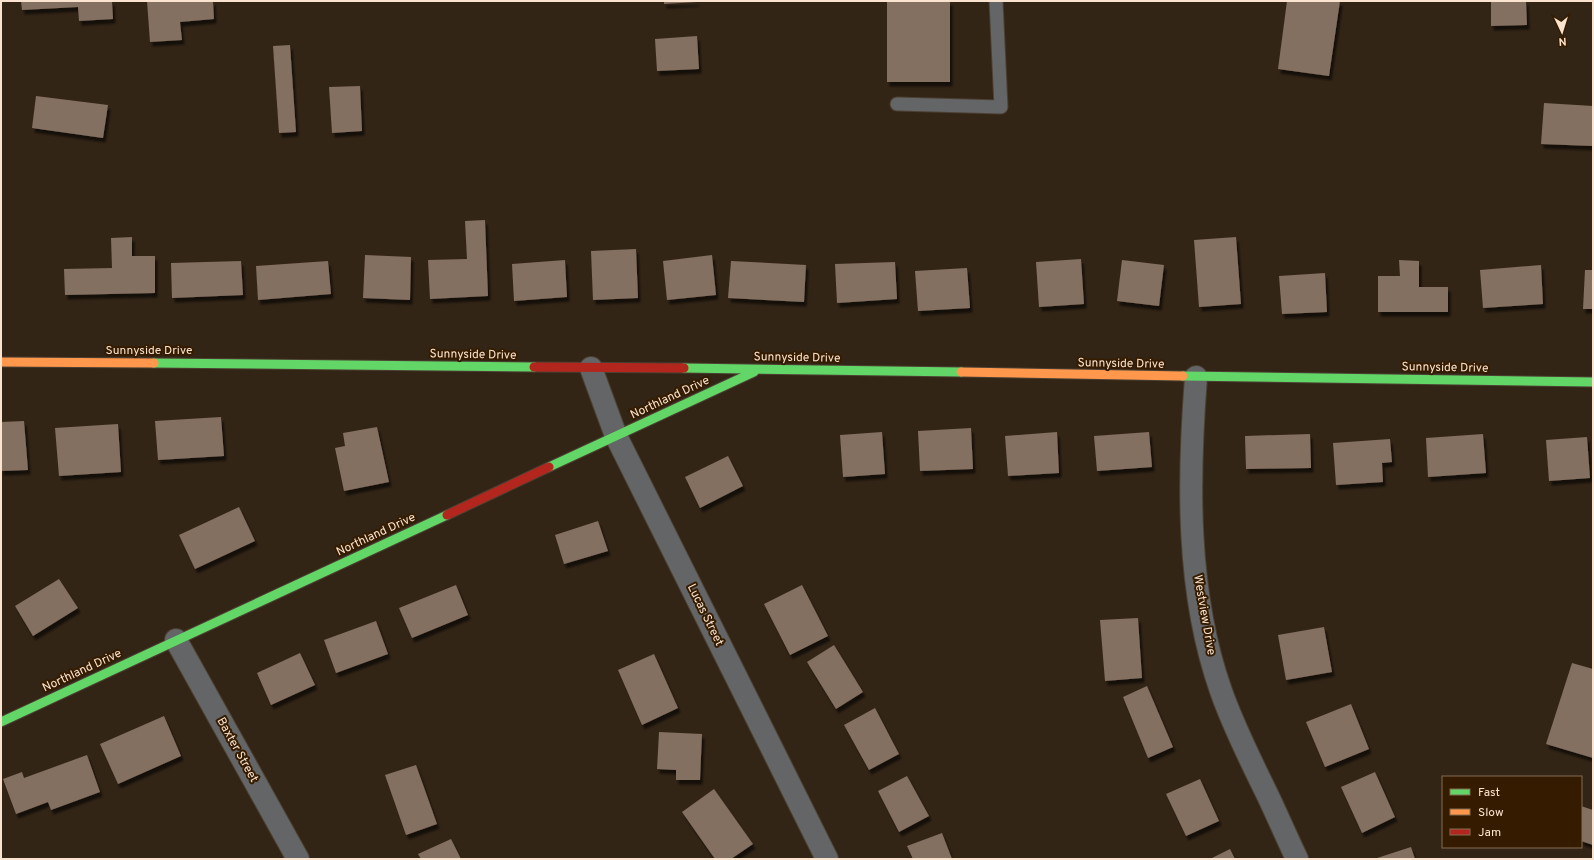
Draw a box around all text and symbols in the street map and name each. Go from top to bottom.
north arrow [1542,12,1582,52]
text: N [1558,34,1567,48]
street label: Sunnyside Drive [106,343,192,359]
street label: Sunnyside Drive [429,346,517,364]
street label: Sunnyside Drive [753,349,841,367]
street label: Sunnyside Drive [1077,355,1165,373]
street label: Sunnyside Drive [1401,359,1489,377]
street label: Northland Drive [628,373,712,423]
street label: Northland Drive [334,510,418,560]
street label: Westview Drive [1189,574,1219,656]
street label: Lucas Street [683,581,727,649]
street label: Northland Drive [40,646,124,696]
street label: Baxter Street [213,715,261,785]
legend [1442,776,1582,848]
text: Fast [1478,785,1500,801]
text: Slow [1478,805,1504,821]
text: Jam [1478,825,1501,841]

